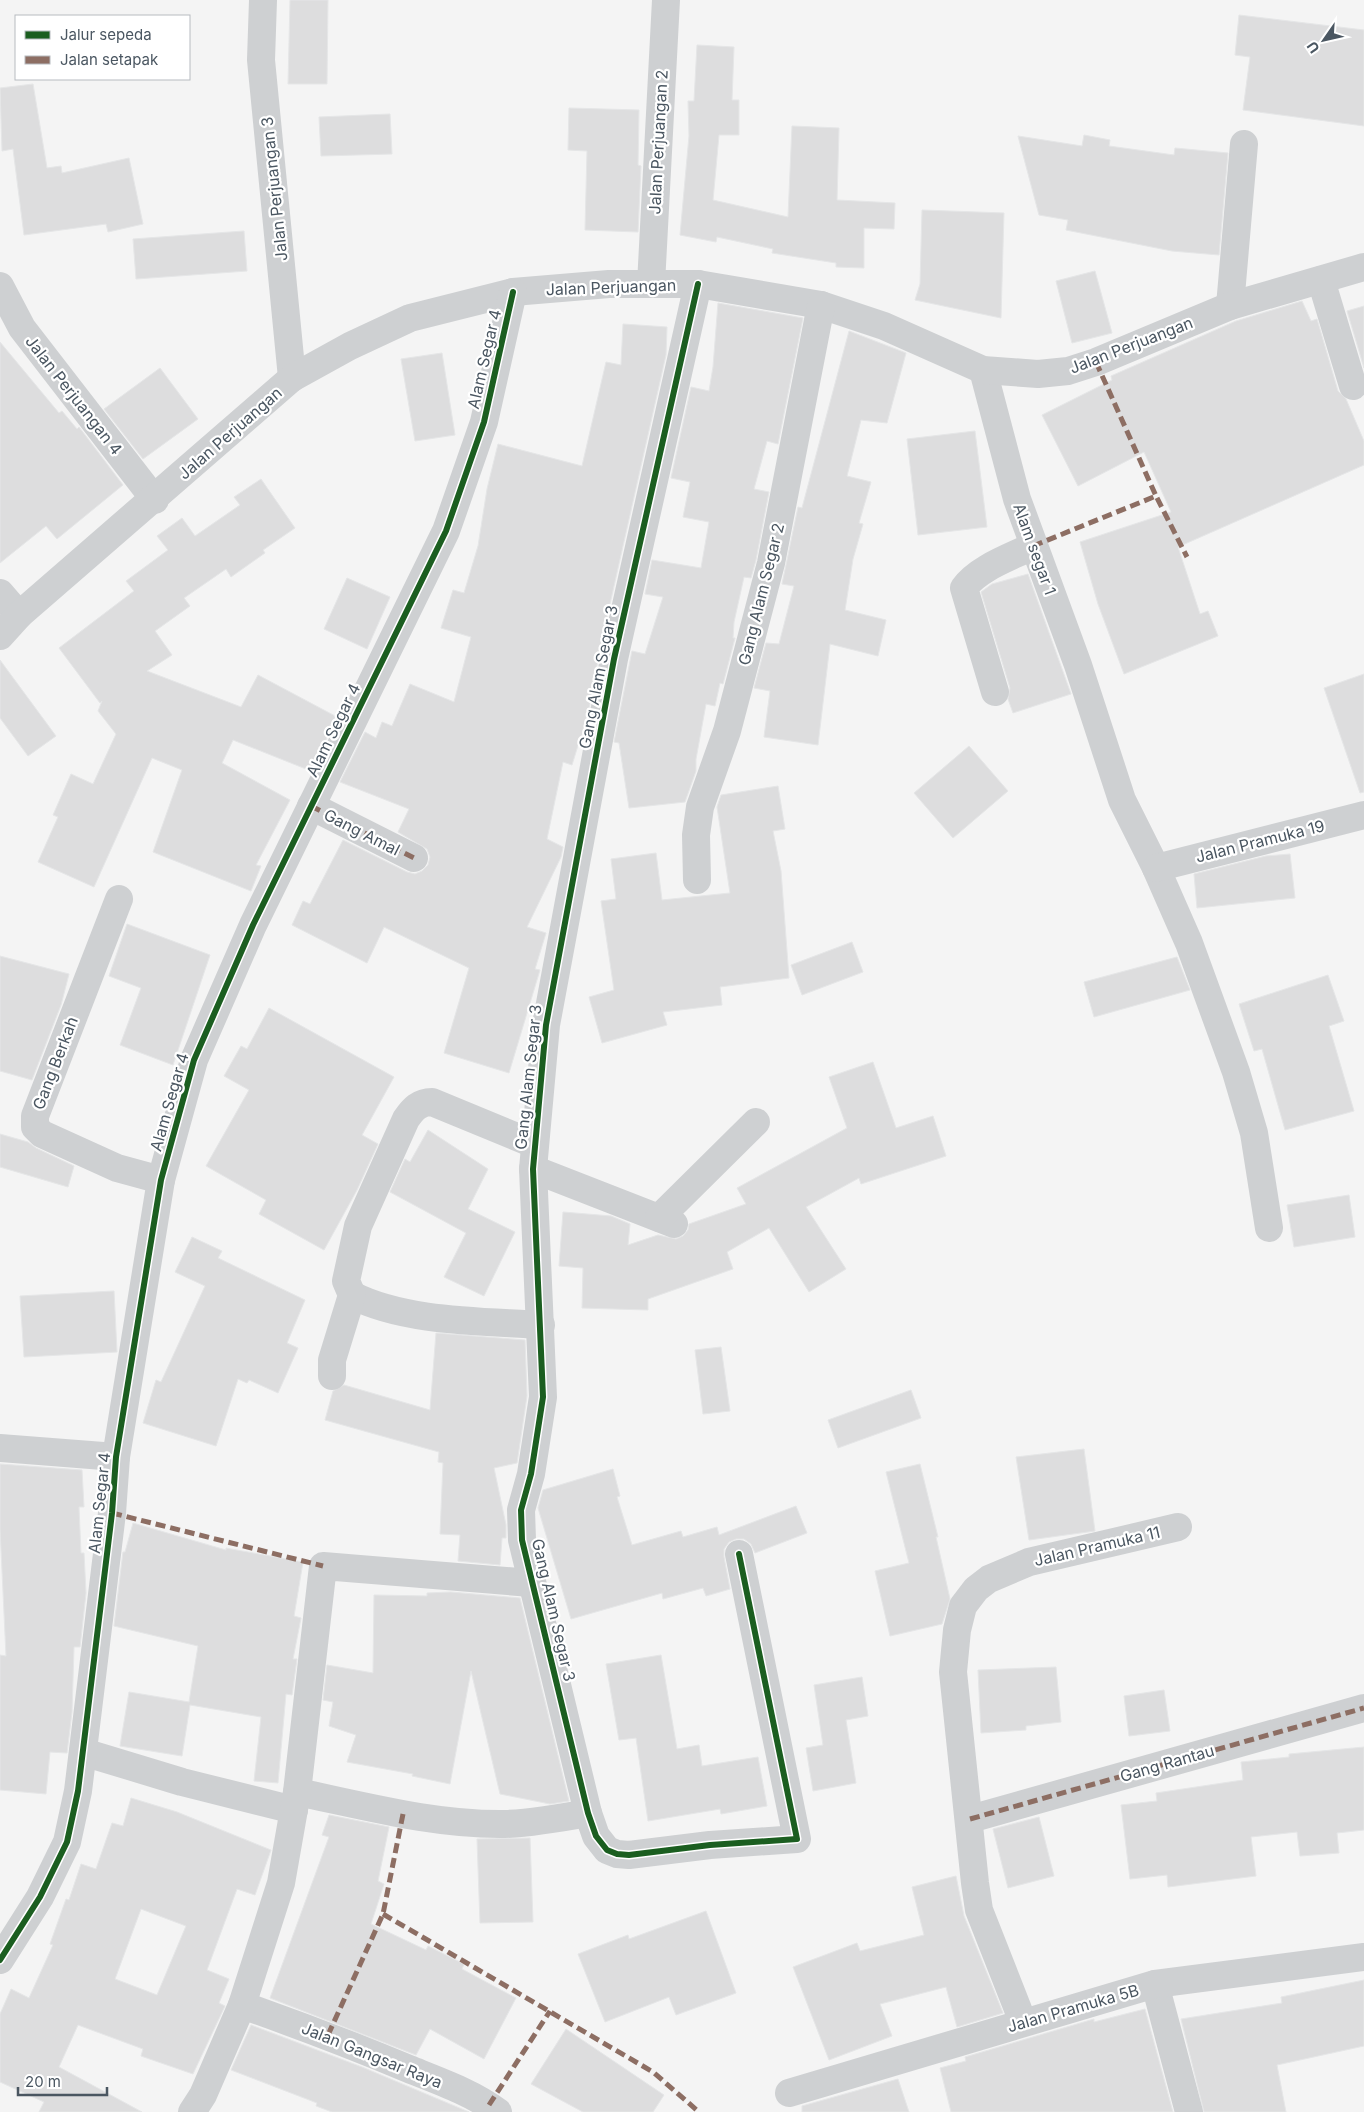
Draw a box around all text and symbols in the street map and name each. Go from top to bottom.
legend [15,15,190,80]
north arrow [1299,15,1349,65]
text: Jalur sepeda [60,25,152,44]
text: U [1303,39,1323,57]
text: Jalan setapak [60,50,159,69]
street label: Jalan Perjuangan 2 [644,69,672,215]
street label: Jalan Perjuangan 3 [256,116,292,262]
street label: Jalan Perjuangan [545,275,677,299]
street label: Alam Segar 4 [463,307,505,411]
street label: Jalan Perjuangan [1066,312,1196,378]
street label: Jalan Perjuangan 4 [21,332,127,458]
street label: Jalan Perjuangan [174,383,286,483]
street label: Alam segar 1 [1009,500,1061,598]
street label: Gang Alam Segar 2 [734,521,788,667]
street label: Gang Alam Segar 3 [574,603,622,751]
street label: Alam Segar 4 [302,680,364,780]
street label: Gang Amal [321,804,403,860]
street label: Jalan Pramuka 19 [1193,815,1327,867]
street label: Gang Alam Segar 3 [510,1003,546,1151]
street label: Gang Berkah [28,1014,82,1112]
street label: Alam Segar 4 [145,1050,193,1154]
street label: Alam Segar 4 [84,1451,114,1555]
street label: Jalan Pramuka 11 [1032,1522,1162,1570]
street label: Gang Alam Segar 3 [528,1537,580,1683]
street label: Gang Rantau [1118,1740,1216,1786]
street label: Jalan Pramuka 5B [1005,1980,1141,2036]
street label: Jalan Gangsar Raya [299,2018,445,2092]
scale bar [18,2064,106,2096]
text: 20 m [25,2072,61,2091]

